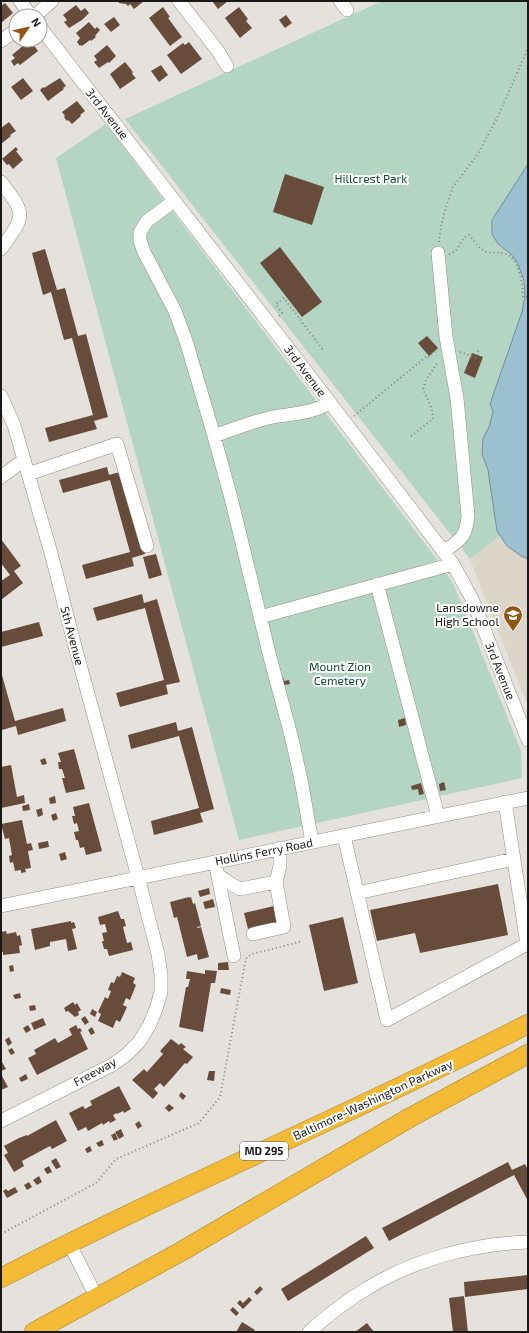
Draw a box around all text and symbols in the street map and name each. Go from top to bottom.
north arrow [8,8,48,48]
text: N [29,15,44,29]
street label: 3rd Avenue [84,85,132,142]
park label: Hillcrest Park [335,171,407,185]
street label: 3rd Avenue [282,342,330,399]
place label: Lansdowne High School [435,600,499,628]
school or university icon: Lansdowne High School [502,604,524,632]
street label: 5th Avenue [58,605,88,667]
street label: 3rd Avenue [483,640,519,701]
park label: Mount Zion Cemetery [309,659,371,687]
street label: Hollins Ferry Road [214,835,314,867]
street label: Freeway [71,1053,119,1089]
street label: Baltimore-Washington Parkway [290,1056,455,1142]
road number: MD 295 [240,1142,288,1160]

